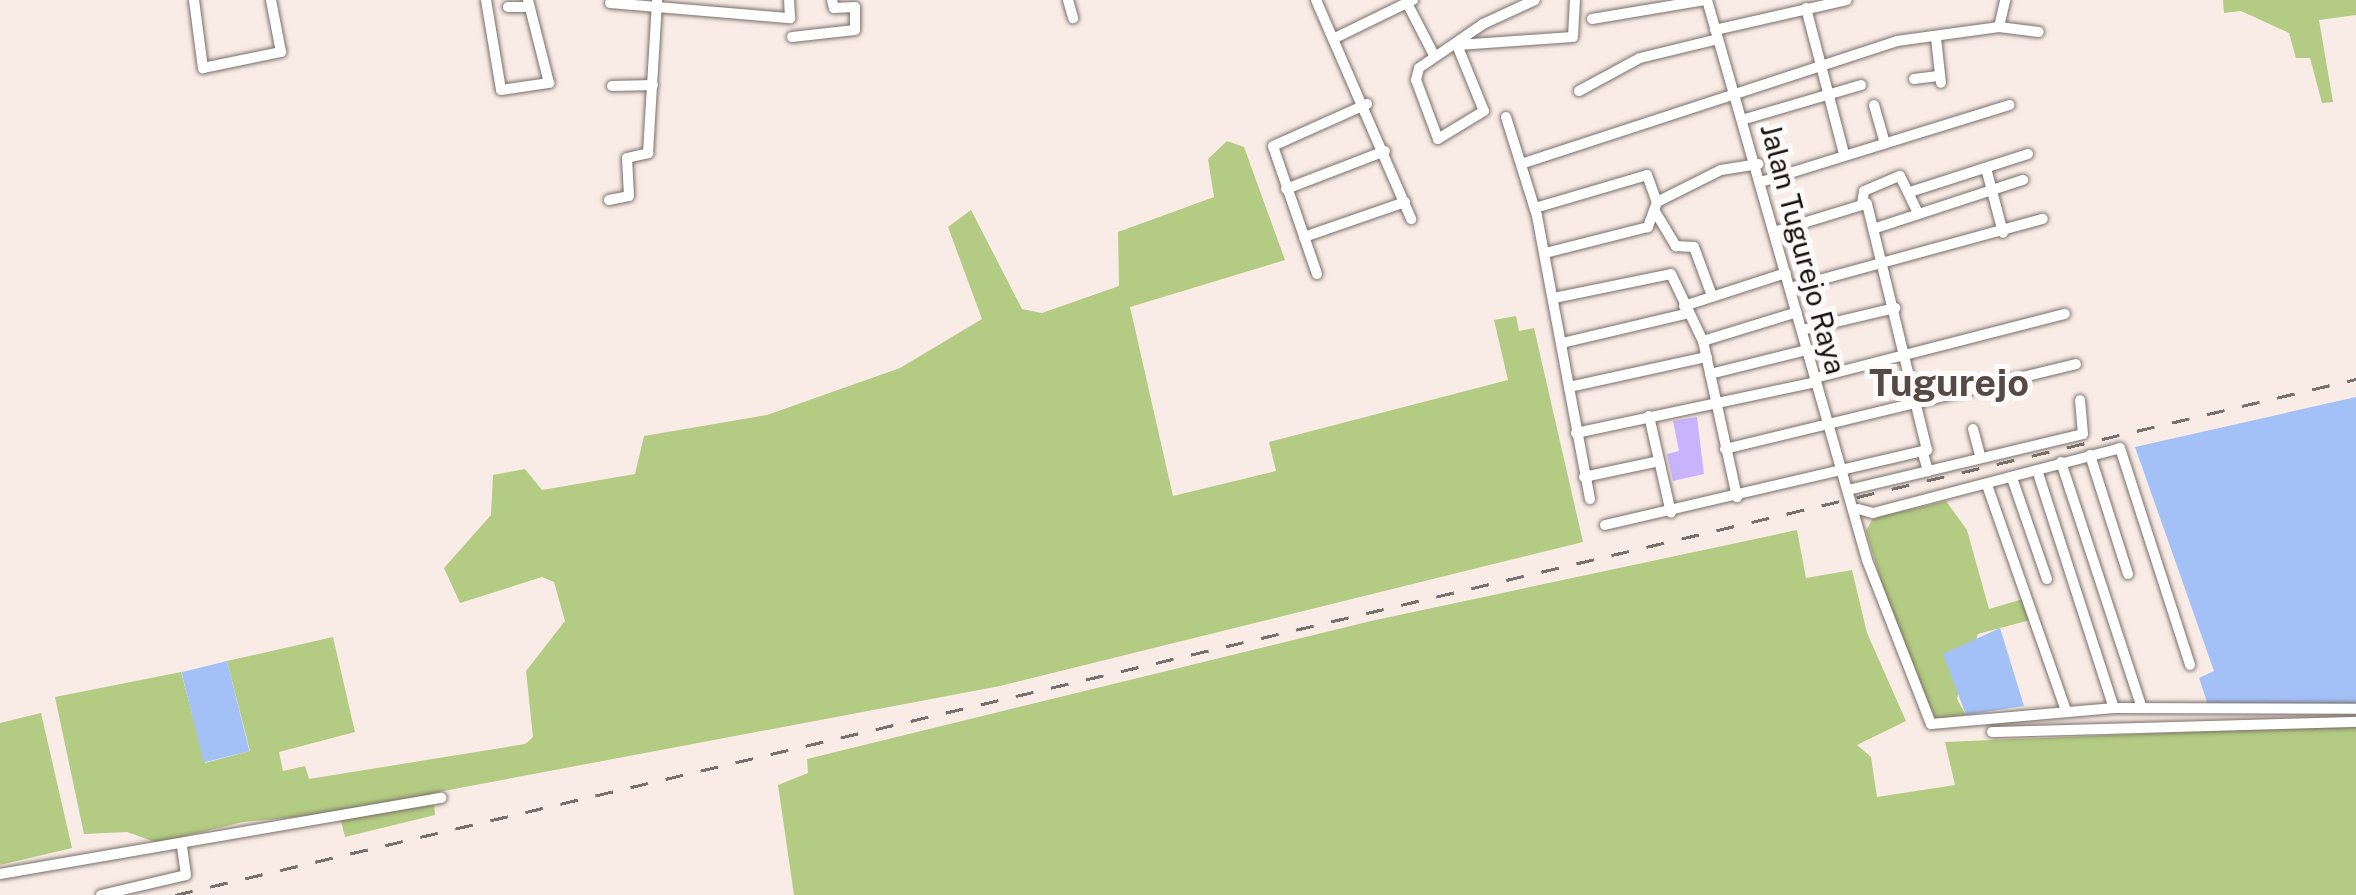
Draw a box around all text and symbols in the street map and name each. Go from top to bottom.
street label: Jalan Tugurejo Raya [1753,120,1853,378]
district label: Tugurejo [1869,360,2029,406]

